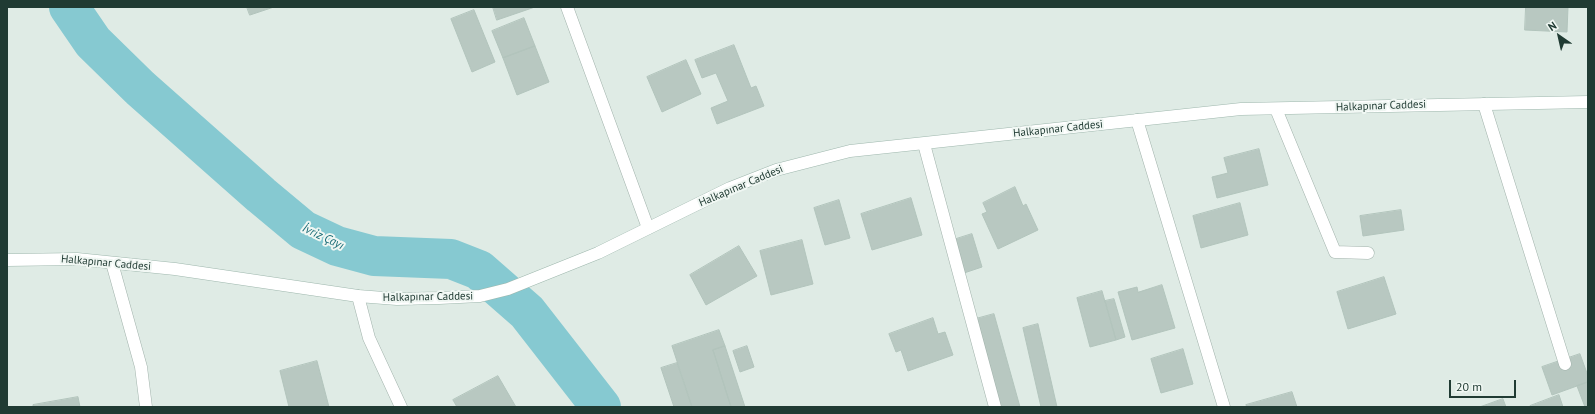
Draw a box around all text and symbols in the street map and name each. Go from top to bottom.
north arrow [1539,16,1579,56]
text: N [1545,18,1559,34]
street label: Halkapınar Caddesi [1336,98,1426,114]
street label: Halkapınar Caddesi [1012,118,1104,140]
street label: Halkapınar Caddesi [697,162,785,210]
water label: İvriz Çayı [300,221,346,253]
street label: Halkapınar Caddesi [60,252,152,274]
street label: Halkapınar Caddesi [383,290,473,304]
scale bar [1451,372,1518,398]
text: 20 m [1456,379,1482,394]

